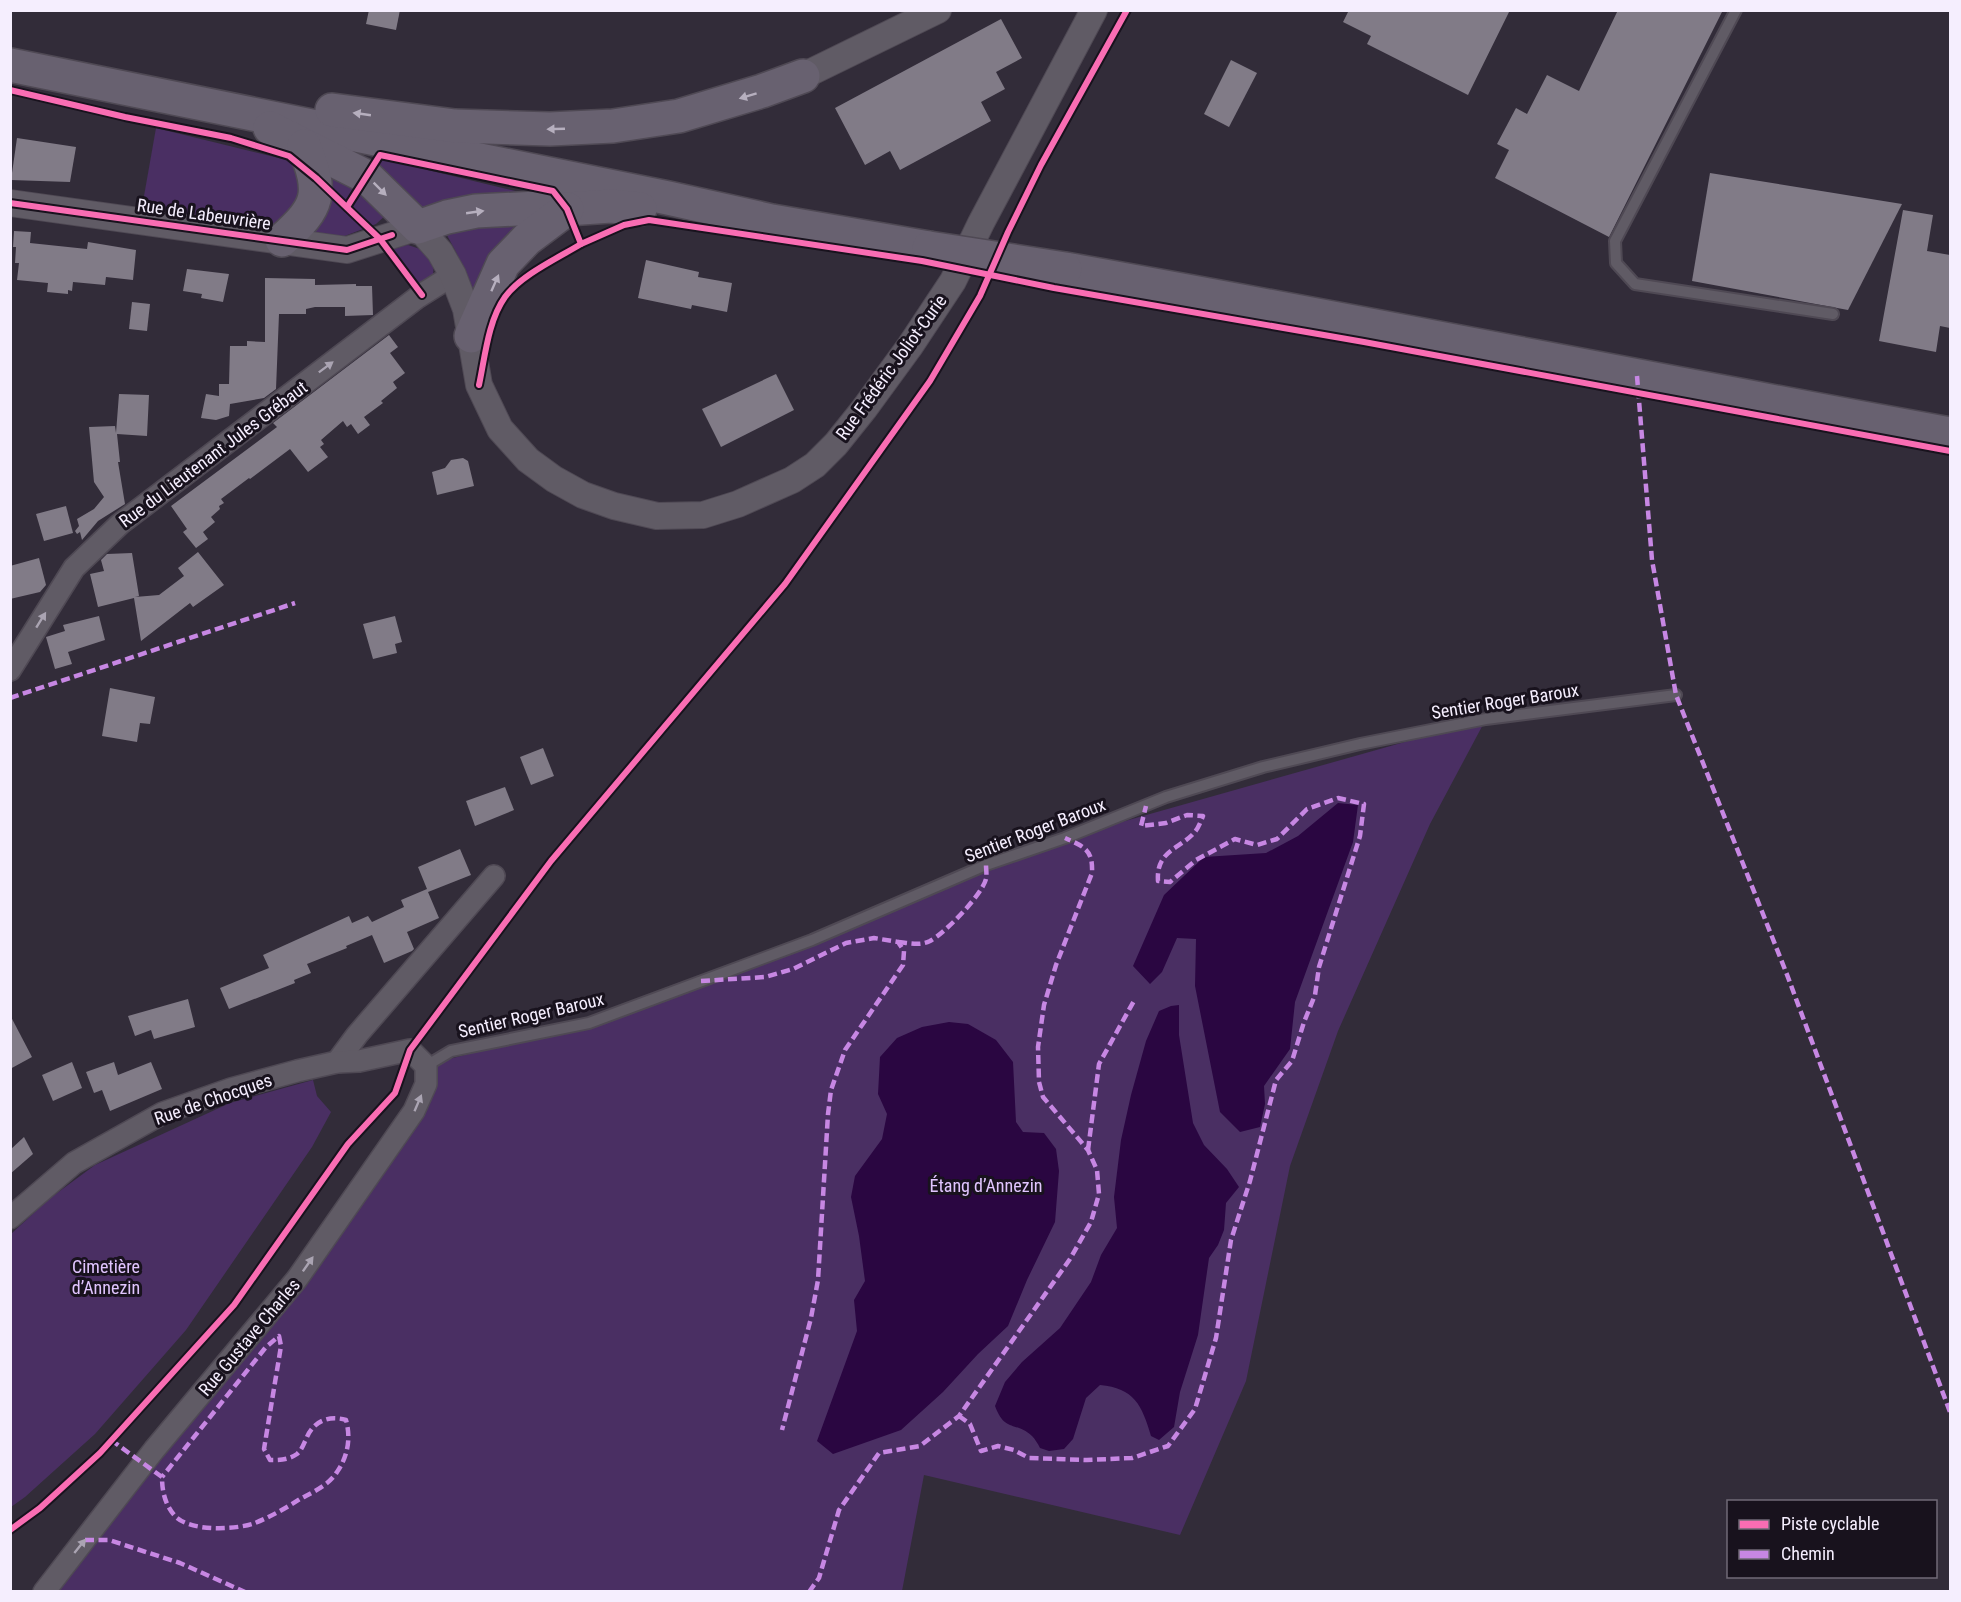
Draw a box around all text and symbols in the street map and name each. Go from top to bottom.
one-way arrow [739,92,757,101]
one-way arrow [353,109,372,118]
one-way arrow [547,124,566,133]
one-way arrow [372,181,386,195]
street label: Rue de Labeuvrière [136,194,272,234]
one-way arrow [465,207,484,216]
one-way arrow [490,274,499,291]
street label: Rue Frédéric Joliot-Curie [831,290,951,444]
one-way arrow [318,362,333,374]
street label: Rue du Lieutenant Jules Grébaut [115,376,311,532]
one-way arrow [36,612,47,629]
street label: Sentier Roger Baroux [1430,679,1580,723]
street label: Sentier Roger Baroux [962,793,1108,866]
street label: Sentier Roger Baroux [456,988,606,1042]
street label: Rue de Chocques [151,1069,275,1129]
one-way arrow [413,1093,423,1111]
park label: Étang d’Annezin [929,1175,1043,1196]
park label: Cimetière d’Annezin [72,1256,140,1298]
one-way arrow [302,1256,314,1272]
street label: Rue Gustave Charles [194,1274,304,1400]
legend [1727,1500,1937,1578]
text: Piste cyclable [1781,1513,1879,1534]
one-way arrow [74,1538,87,1554]
text: Chemin [1781,1543,1835,1564]

